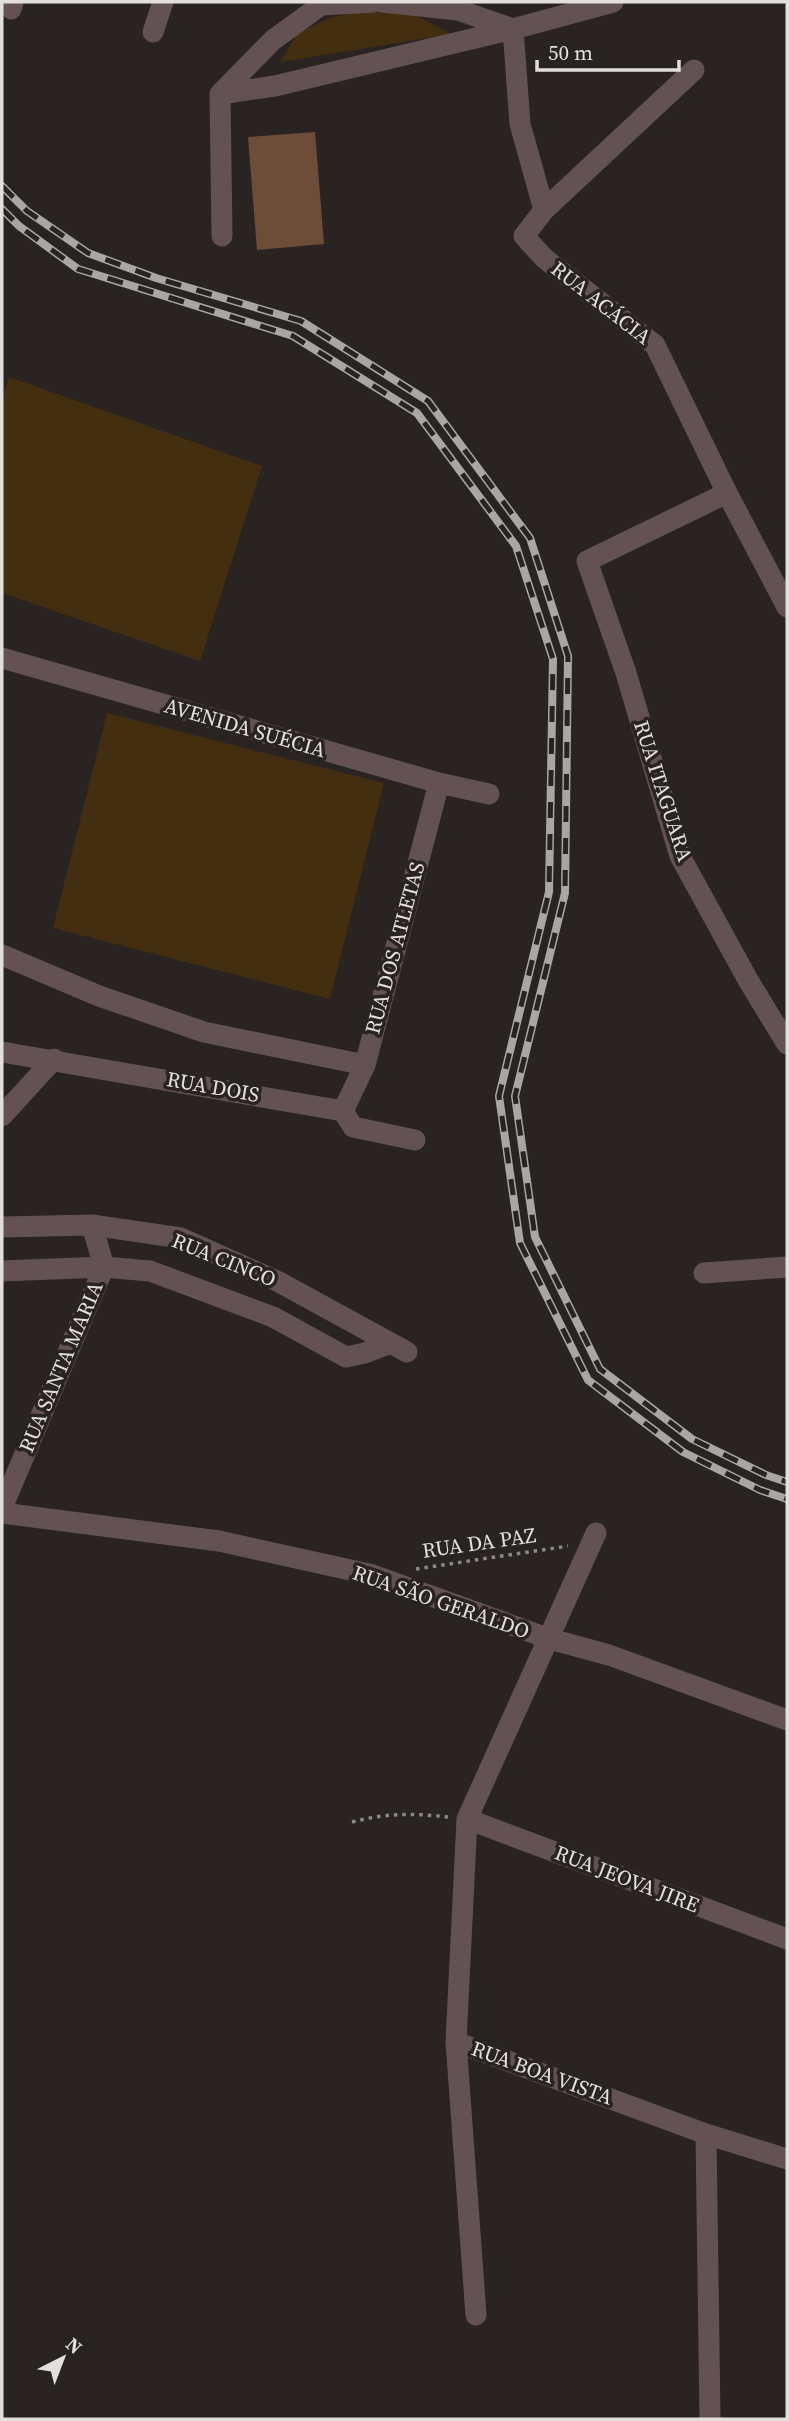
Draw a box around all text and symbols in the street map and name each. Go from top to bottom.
scale bar [537,28,679,72]
text: 50 m [548,38,593,67]
street label: RUA ACÁCIA [545,254,658,351]
street label: AVENIDA SUÉCIA [161,691,329,764]
street label: RUA ITAGUARA [627,717,700,865]
street label: RUA DOS ATLETAS [358,859,431,1037]
street label: RUA DOIS [165,1064,262,1109]
street label: RUA CINCO [168,1226,280,1294]
street label: RUA SANTA MARIA [11,1277,110,1457]
street label: RUA DA PAZ [420,1520,538,1565]
street label: RUA SÃO GERALDO [349,1558,533,1645]
street label: RUA JEOVA JIRE [551,1838,704,1919]
street label: RUA BOA VISTA [468,2034,617,2112]
north arrow [28,2323,98,2393]
text: N [61,2331,88,2360]

